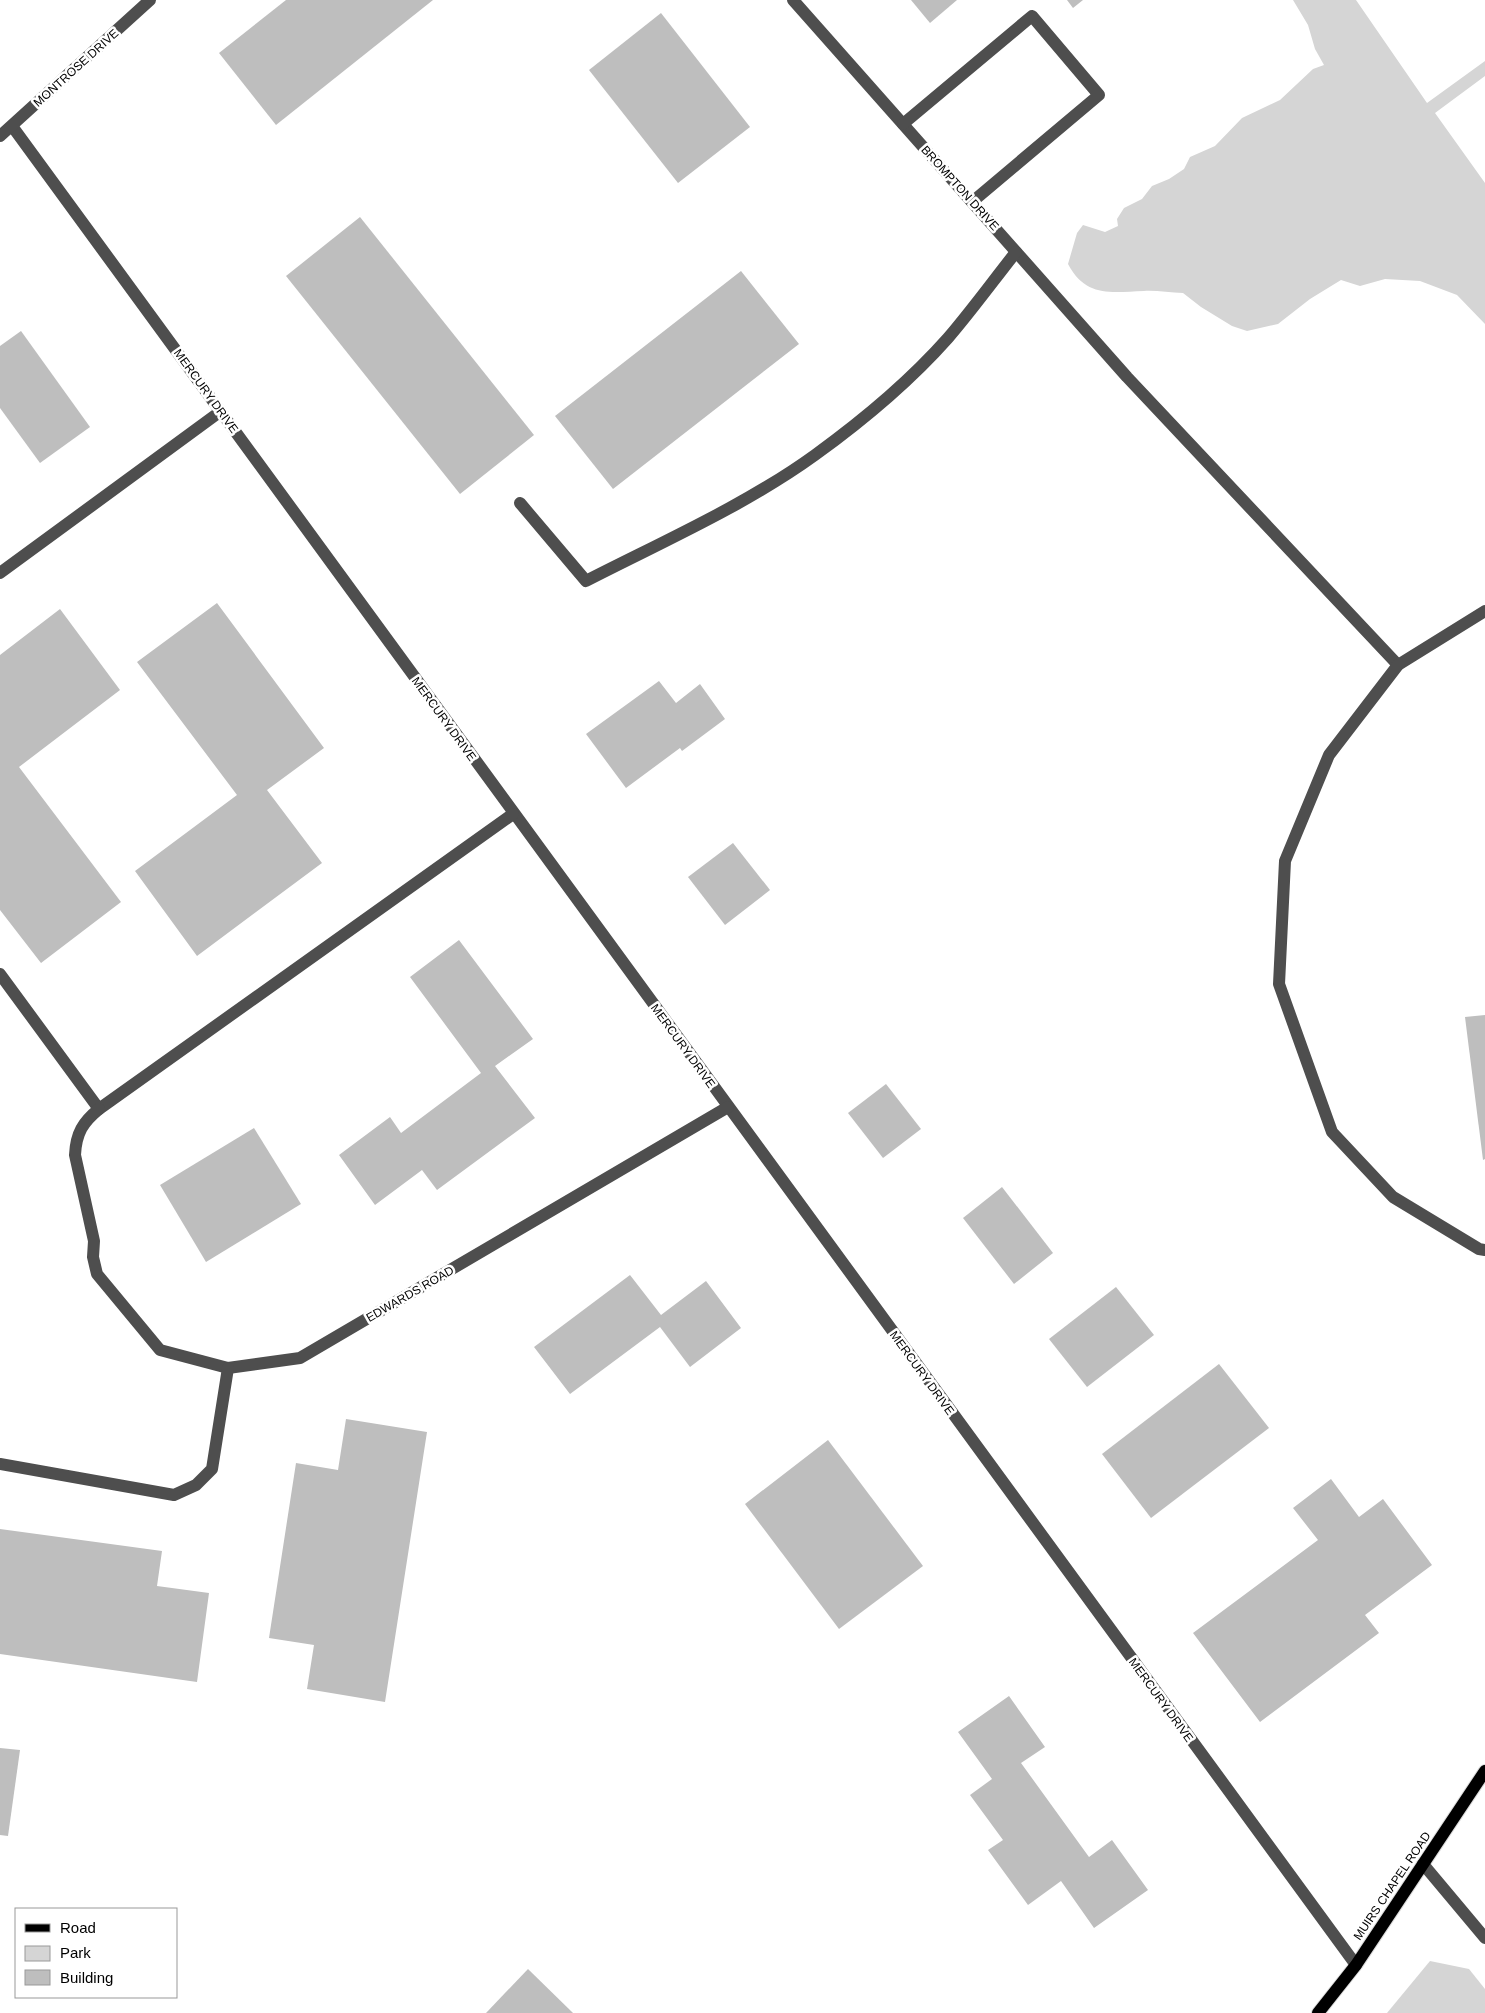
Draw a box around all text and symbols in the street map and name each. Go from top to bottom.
street label: MONTROSE DRIVE [31,26,121,110]
street label: BROMPTON DRIVE [918,143,1002,233]
street label: MERCURY DRIVE [171,346,241,436]
street label: MERCURY DRIVE [409,674,479,764]
street label: MERCURY DRIVE [648,1001,718,1091]
street label: EDWARDS ROAD [364,1263,457,1325]
street label: MERCURY DRIVE [887,1328,957,1418]
street label: MERCURY DRIVE [1126,1655,1196,1745]
street label: MUIRS CHAPEL ROAD [1351,1829,1434,1943]
legend [15,1908,178,1998]
text: Road [60,1919,96,1936]
text: Park [60,1944,91,1961]
text: Building [60,1969,113,1986]

